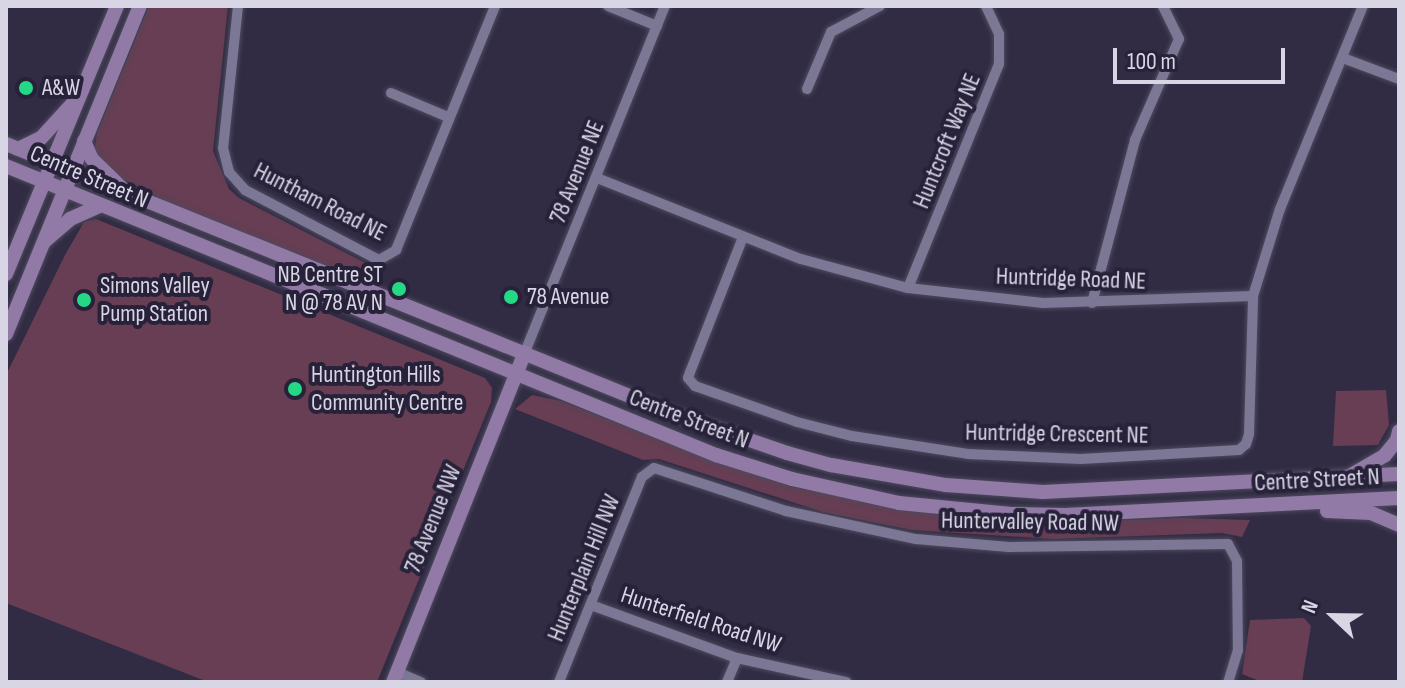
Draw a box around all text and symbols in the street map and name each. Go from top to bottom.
scale bar [1117,32,1289,82]
text: 100 m [1127,47,1176,76]
street label: Huntcroft Way NE [907,69,987,213]
place label: A&W [42,74,80,102]
marker: A&W [17,79,35,97]
street label: 78 Avenue NE [543,116,611,228]
street label: Centre Street N [26,139,152,215]
street label: Huntham Road NE [249,156,391,248]
place label: NB Centre ST N @ 78 AV N [278,261,383,317]
street label: Huntridge Road NE [995,262,1147,296]
place label: Simons Valley Pump Station [100,272,210,328]
marker: NB Centre ST N @ 78 AV N [390,280,408,298]
place label: 78 Avenue [527,283,610,311]
marker: 78 Avenue [502,288,520,306]
marker: Simons Valley Pump Station [75,291,93,309]
place label: Huntington Hills Community Centre [311,361,463,417]
marker: Huntington Hills Community Centre [286,380,304,398]
street label: Centre Street N [625,383,753,455]
street label: Huntridge Crescent NE [965,418,1149,450]
street label: 78 Avenue NW [398,461,468,577]
street label: Centre Street N [1254,462,1380,498]
street label: Hunterplain Hill NW [541,490,627,646]
street label: Huntervalley Road NW [941,506,1119,538]
north arrow [1293,576,1373,656]
street label: Hunterfield Road NW [617,581,785,659]
text: N [1296,596,1325,617]

